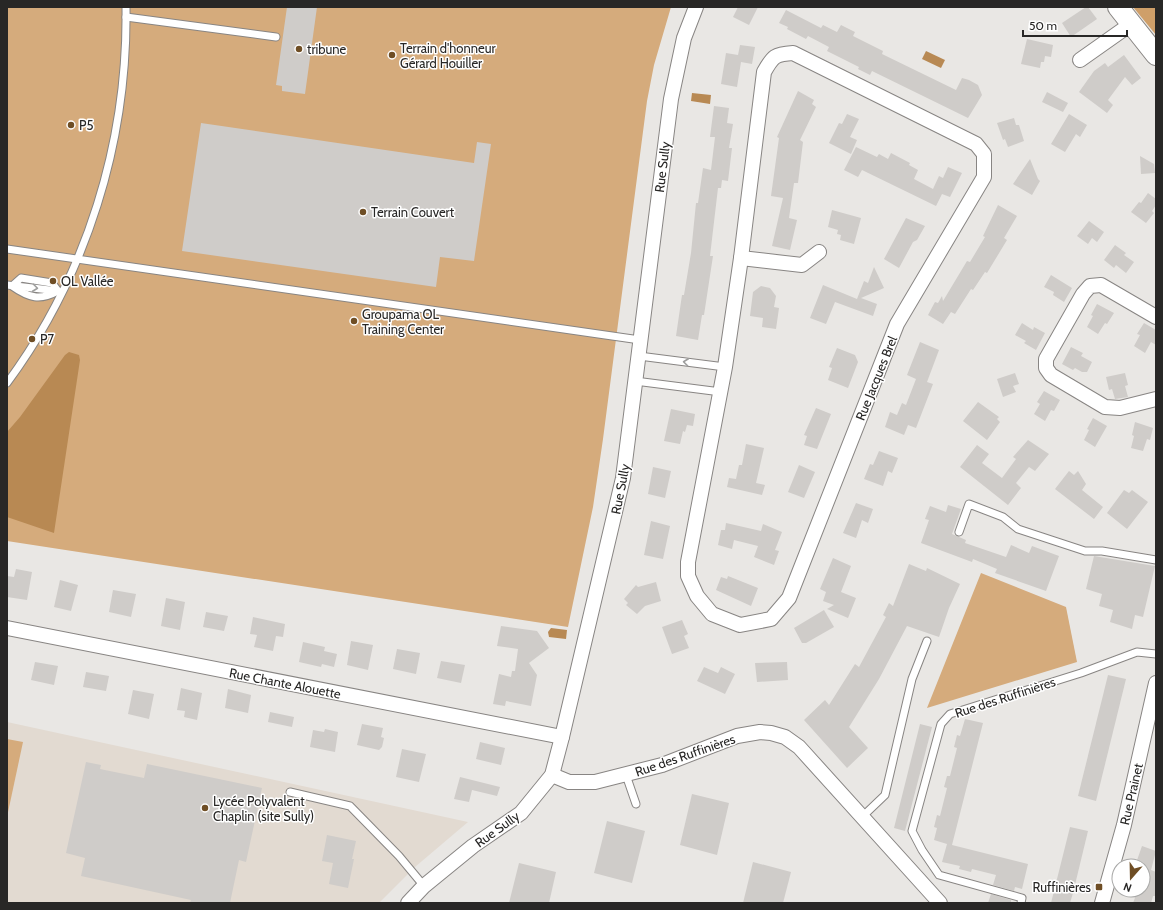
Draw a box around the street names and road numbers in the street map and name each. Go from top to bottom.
street label: Rue Sully [651,140,673,193]
street label: Rue Jacques Brel [852,333,900,423]
street label: Rue Sully [607,462,633,516]
street label: Rue Chante Alouette [228,664,342,702]
street label: Rue des Ruffinières [953,673,1058,721]
street label: Rue des Ruffinières [633,730,738,780]
street label: Rue Prainet [1116,761,1146,826]
street label: Rue Sully [472,807,523,850]

